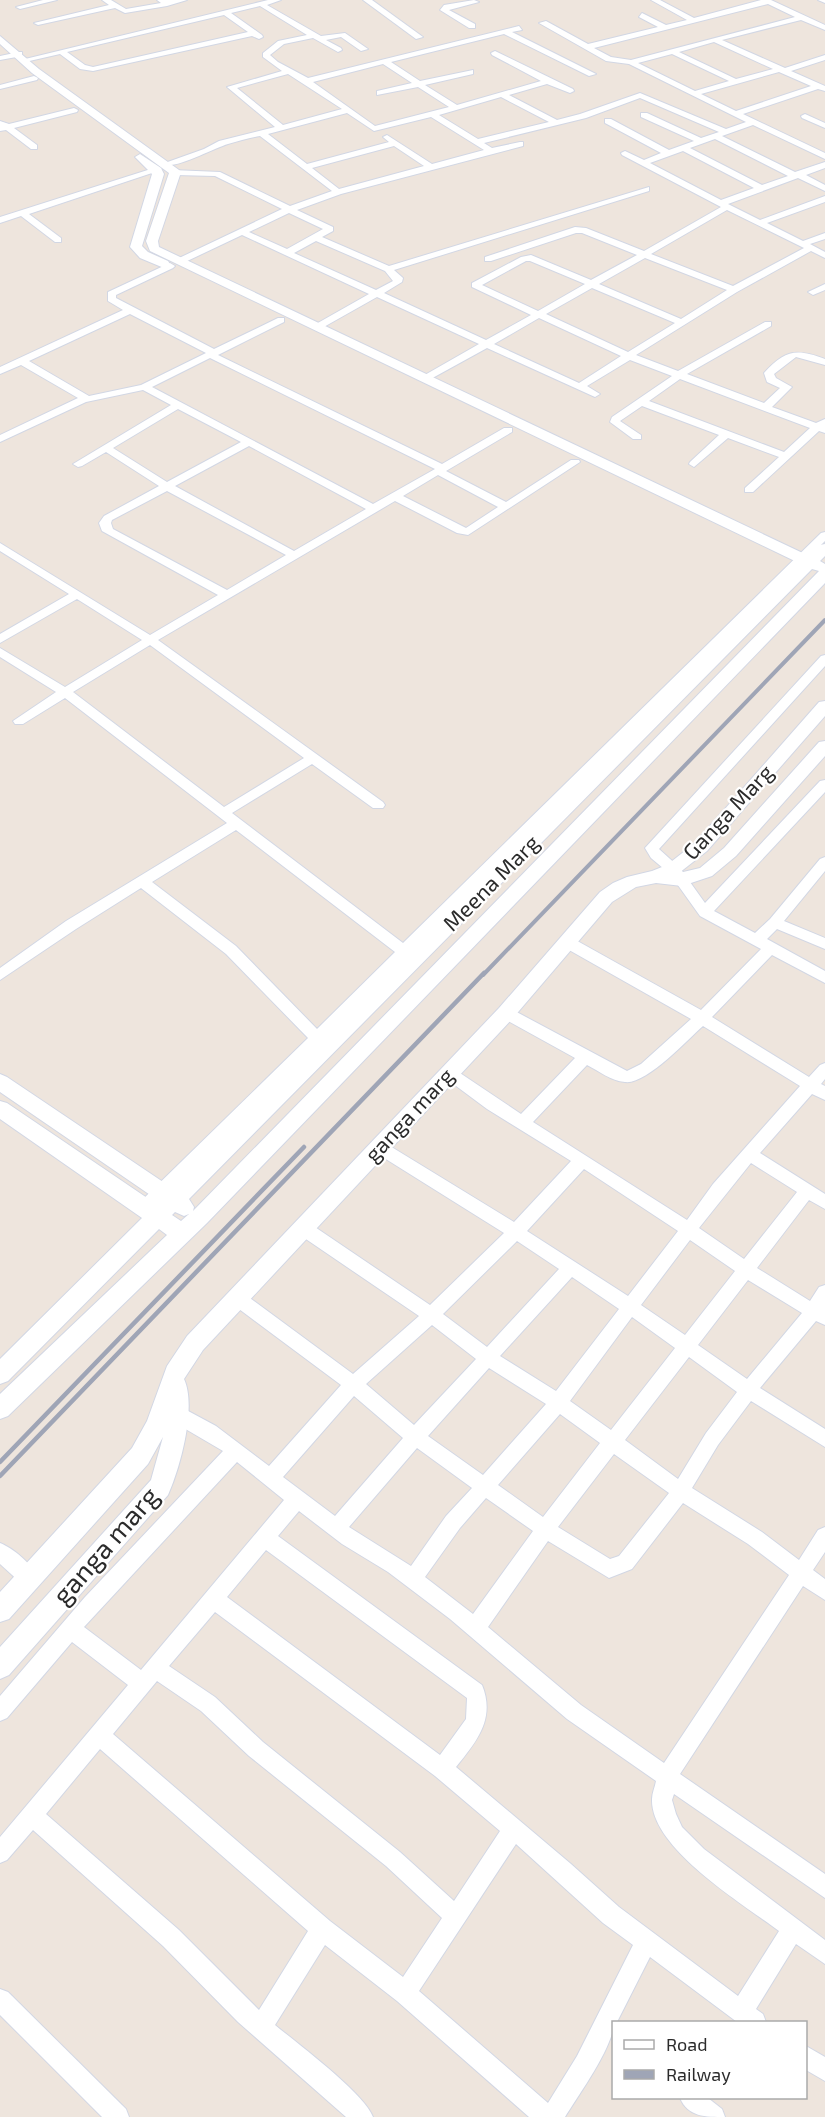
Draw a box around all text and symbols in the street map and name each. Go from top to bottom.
street label: Ganga Marg [677,758,778,864]
street label: Meena Marg [437,829,544,936]
street label: ganga marg [358,1062,458,1167]
street label: ganga marg [45,1479,165,1611]
legend [612,2021,807,2099]
text: Road [666,2033,707,2055]
text: Railway [666,2063,731,2085]

